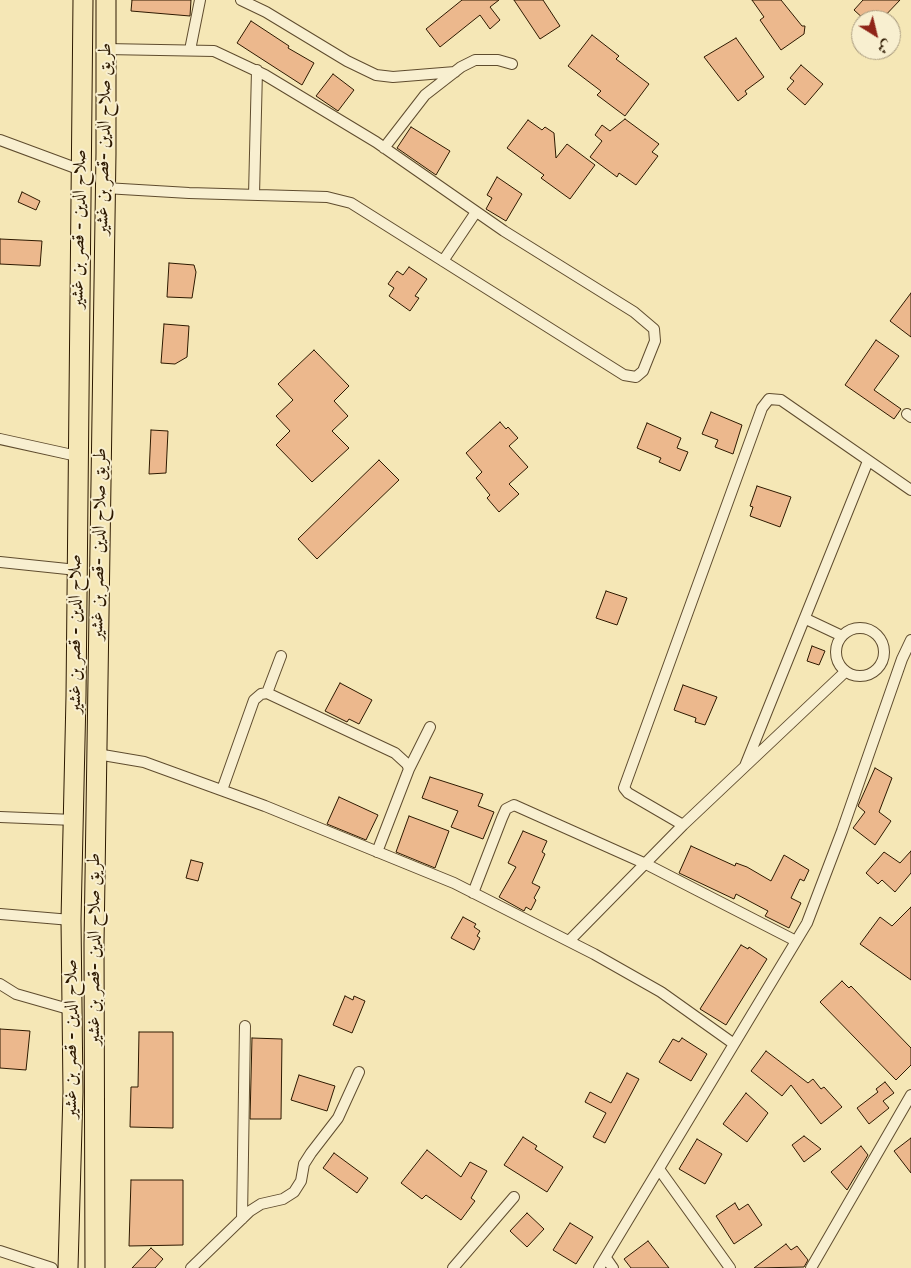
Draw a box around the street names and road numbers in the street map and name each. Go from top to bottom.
street label: طريق صلاح الدين -قصر بن غشير [93,43,117,235]
street label: صلاح الدين - قصر بن غشير [68,149,92,309]
street label: طريق صلاح الدين -قصر بن غشير [88,448,112,640]
street label: صلاح الدين - قصر بن غشير [65,554,87,714]
street label: طريق صلاح الدين -قصر بن غشير [84,853,106,1045]
street label: صلاح الدين - قصر بن غشير [61,959,83,1119]

